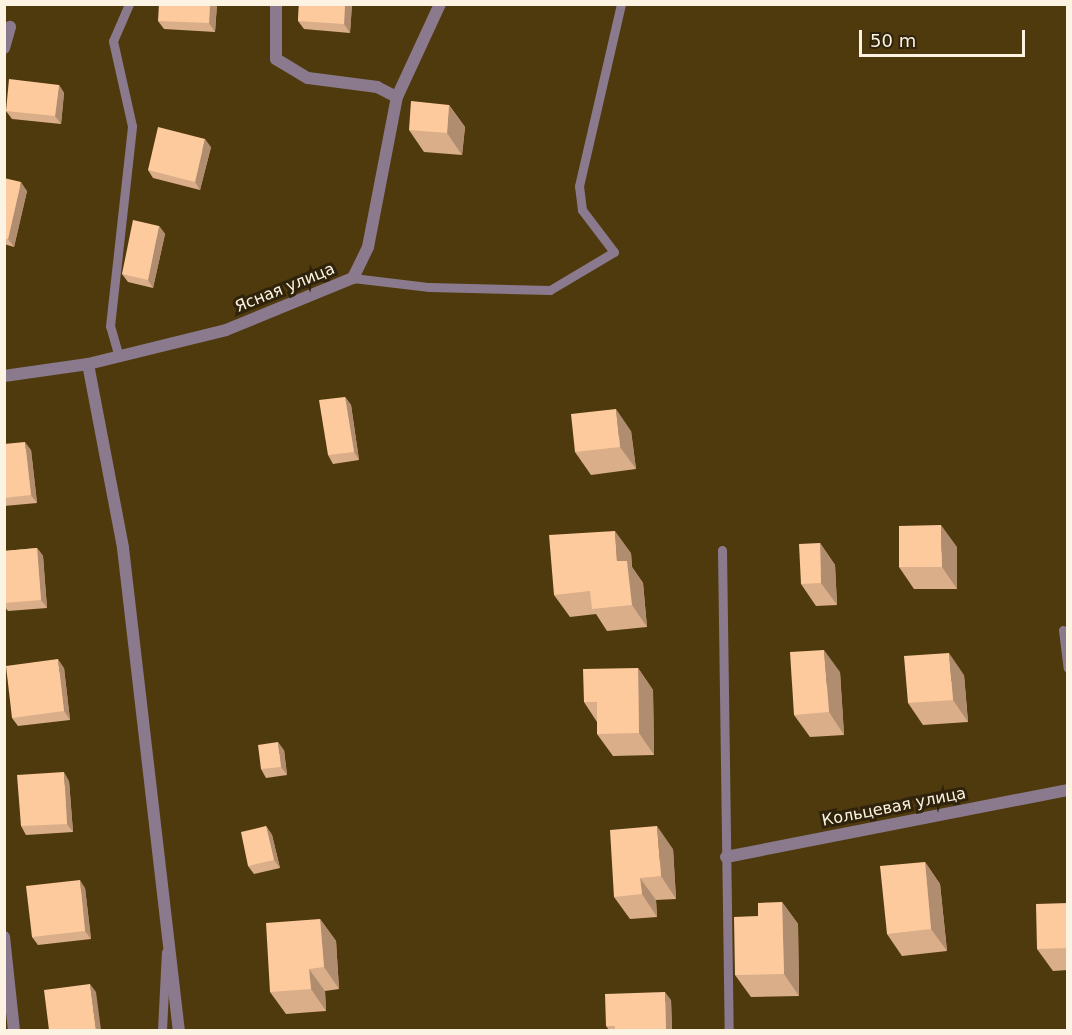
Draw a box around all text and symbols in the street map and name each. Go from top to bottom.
scale bar [862,18,1028,56]
text: 50 m [870,30,916,51]
street label: Ясная улица [232,259,338,317]
street label: Кольцевая улица [820,784,968,830]

